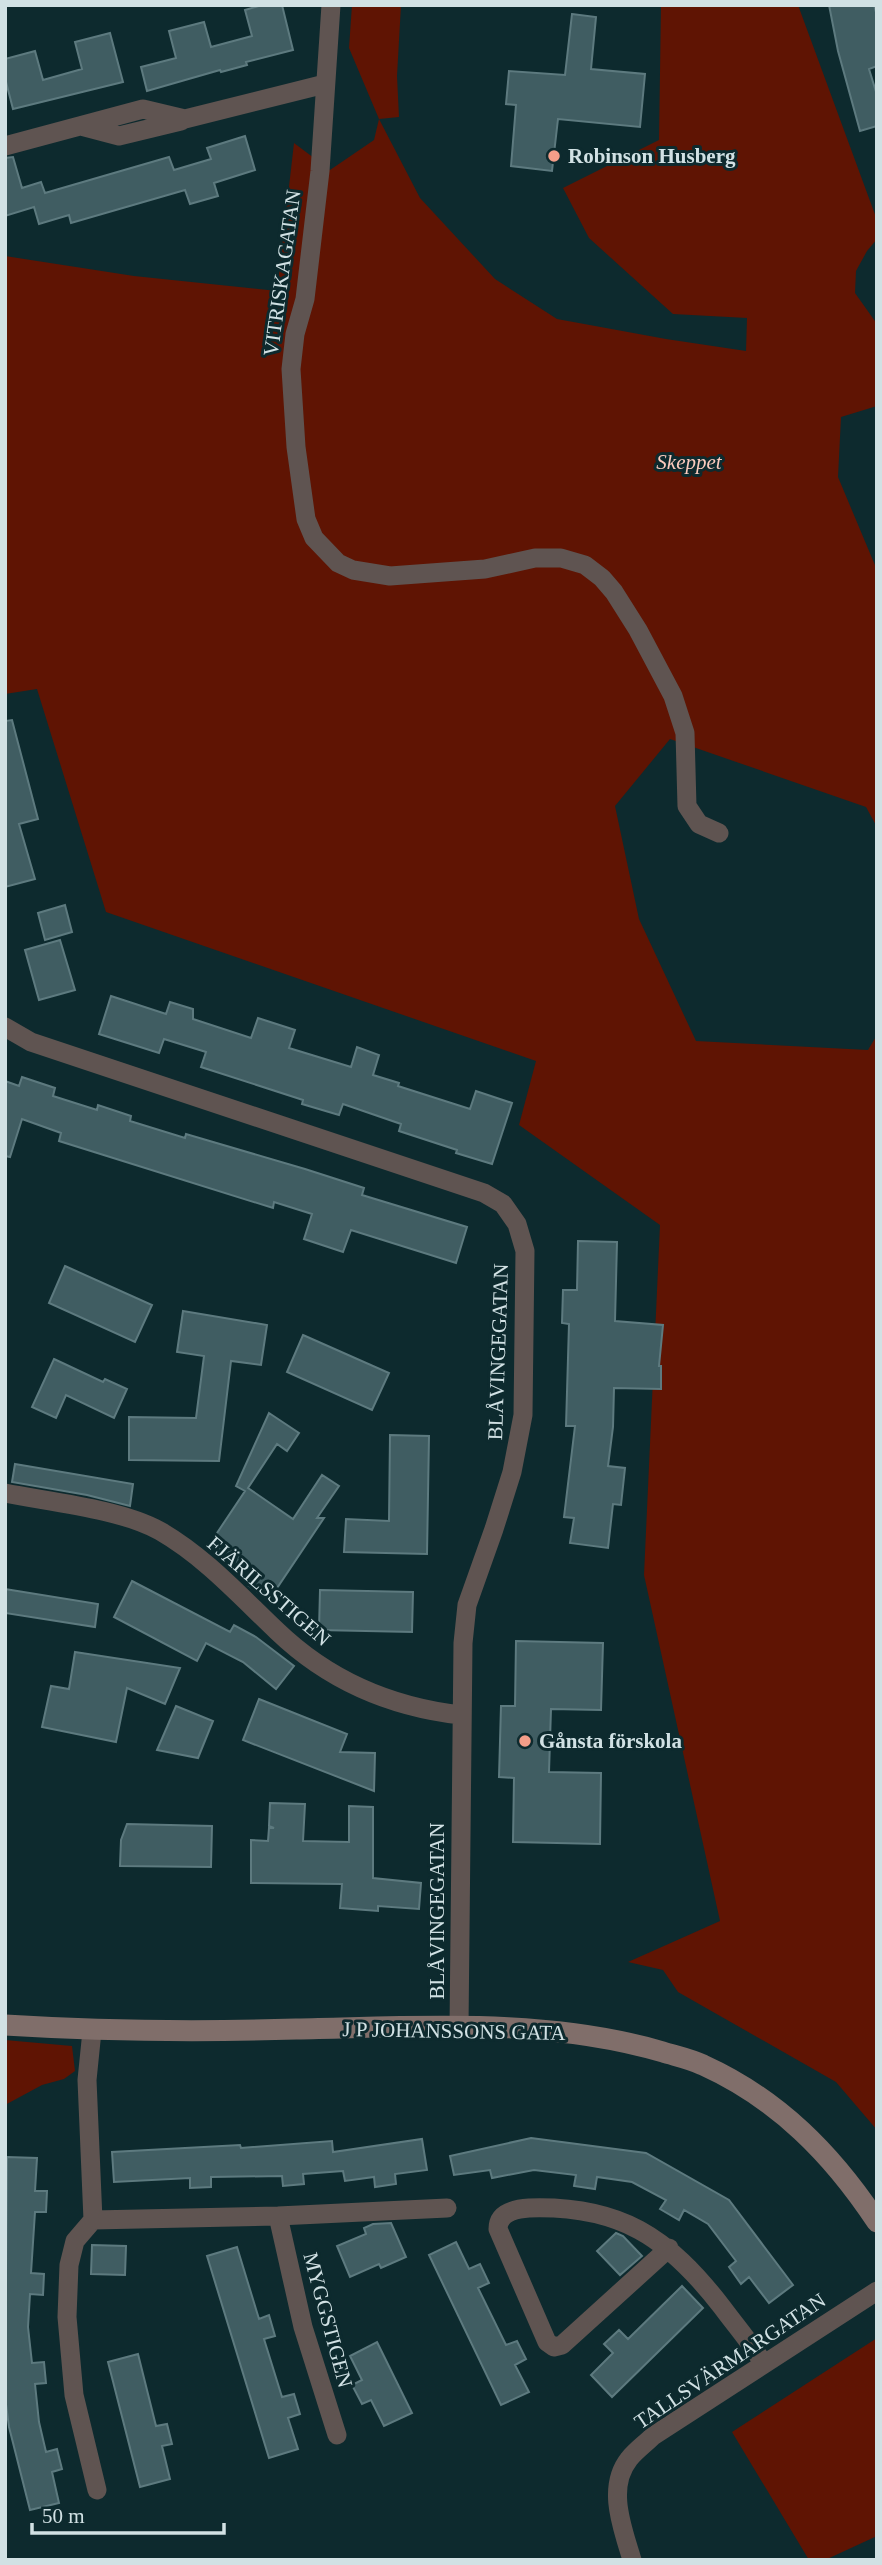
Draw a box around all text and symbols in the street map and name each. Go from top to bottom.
place label: Robinson Husberg [568,144,736,168]
marker: Robinson Husberg [546,148,562,164]
street label: VITRISKAGATAN [258,188,306,358]
park label: Skeppet [656,450,723,474]
street label: BLÅVINGEGATAN [483,1263,513,1441]
street label: FJÄRILSSTIGEN [203,1531,335,1651]
place label: Gånsta förskola [539,1729,682,1753]
marker: Gånsta förskola [517,1733,533,1749]
street label: BLÅVINGEGATAN [425,1823,449,1999]
street label: J P JOHANSSONS GATA [342,2017,567,2045]
street label: MYGGSTIGEN [298,2250,358,2390]
street label: TALLSVÄRMARGATAN [630,2288,830,2434]
scale bar [32,2492,224,2536]
text: 50 m [42,2504,85,2528]

